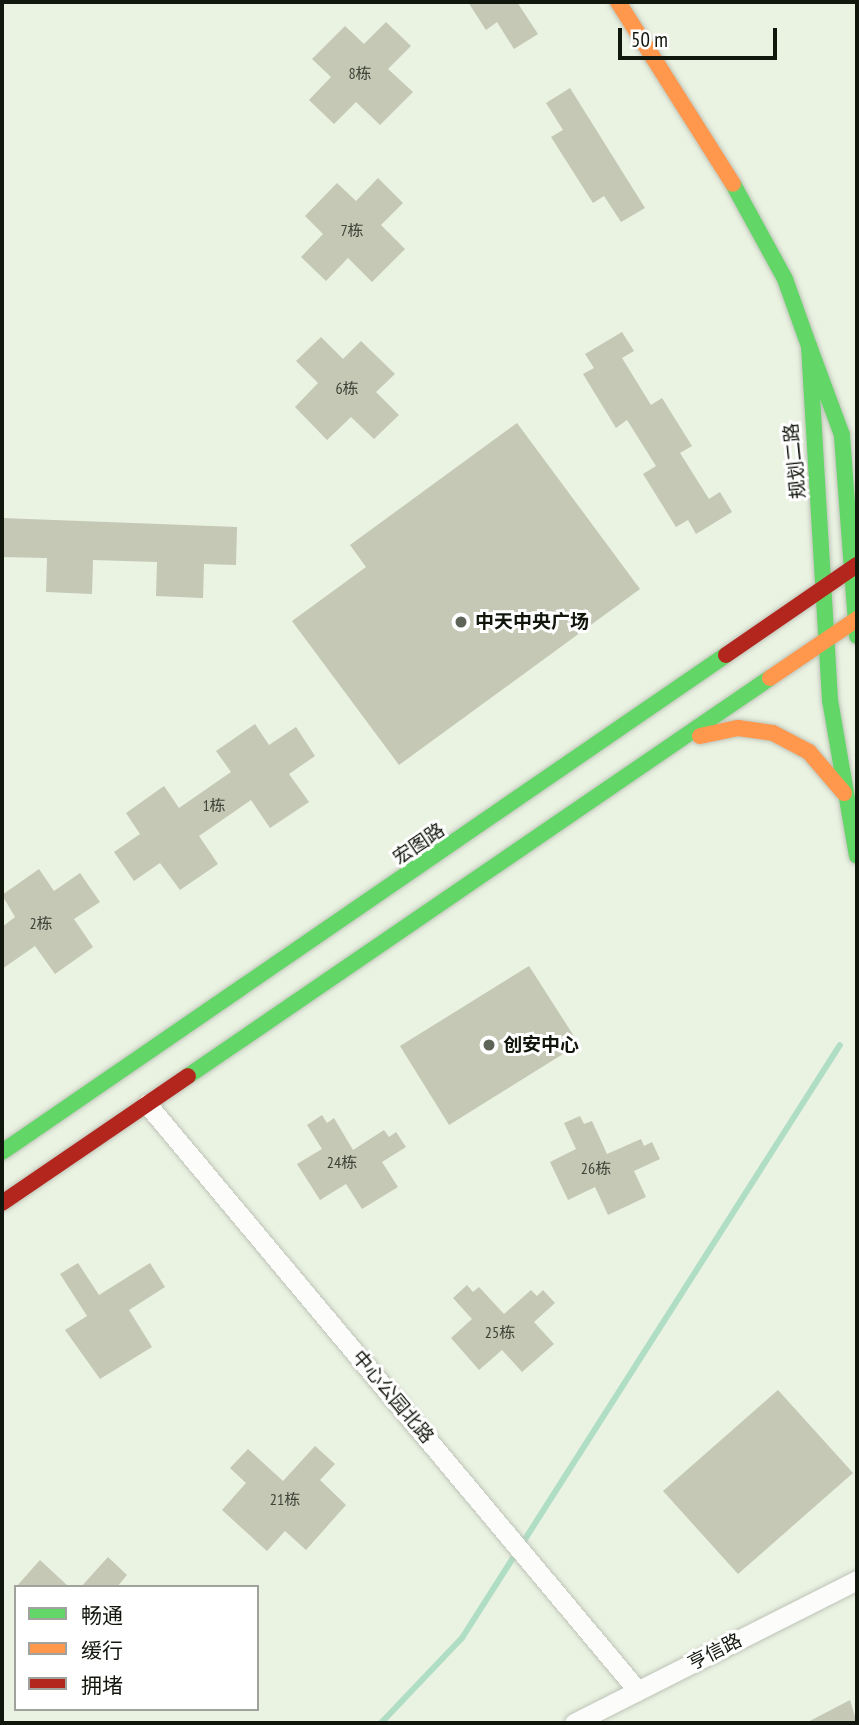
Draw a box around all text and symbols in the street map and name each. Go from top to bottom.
scale bar [621,14,780,58]
text: 50 m [631,26,668,53]
house number: 8栋 [348,63,372,83]
house number: 7栋 [340,220,364,240]
house number: 6栋 [335,378,359,398]
street label: 规划二路 [780,422,810,500]
place label: 中天中央广场 [475,611,589,633]
marker: 中天中央广场 [453,614,469,630]
house number: 1栋 [202,795,226,815]
street label: 宏图路 [389,819,449,869]
house number: 2栋 [29,913,53,933]
place label: 创安中心 [503,1034,579,1056]
marker: 创安中心 [481,1037,497,1053]
house number: 24栋 [327,1152,357,1172]
house number: 26栋 [581,1158,611,1178]
house number: 25栋 [485,1322,515,1342]
street label: 中心公园北路 [348,1346,438,1448]
house number: 21栋 [270,1489,300,1509]
legend [14,1585,259,1711]
text: 畅通 [81,1602,123,1629]
street label: 亨信路 [684,1629,746,1675]
text: 缓行 [81,1637,123,1664]
text: 拥堵 [81,1672,123,1699]

